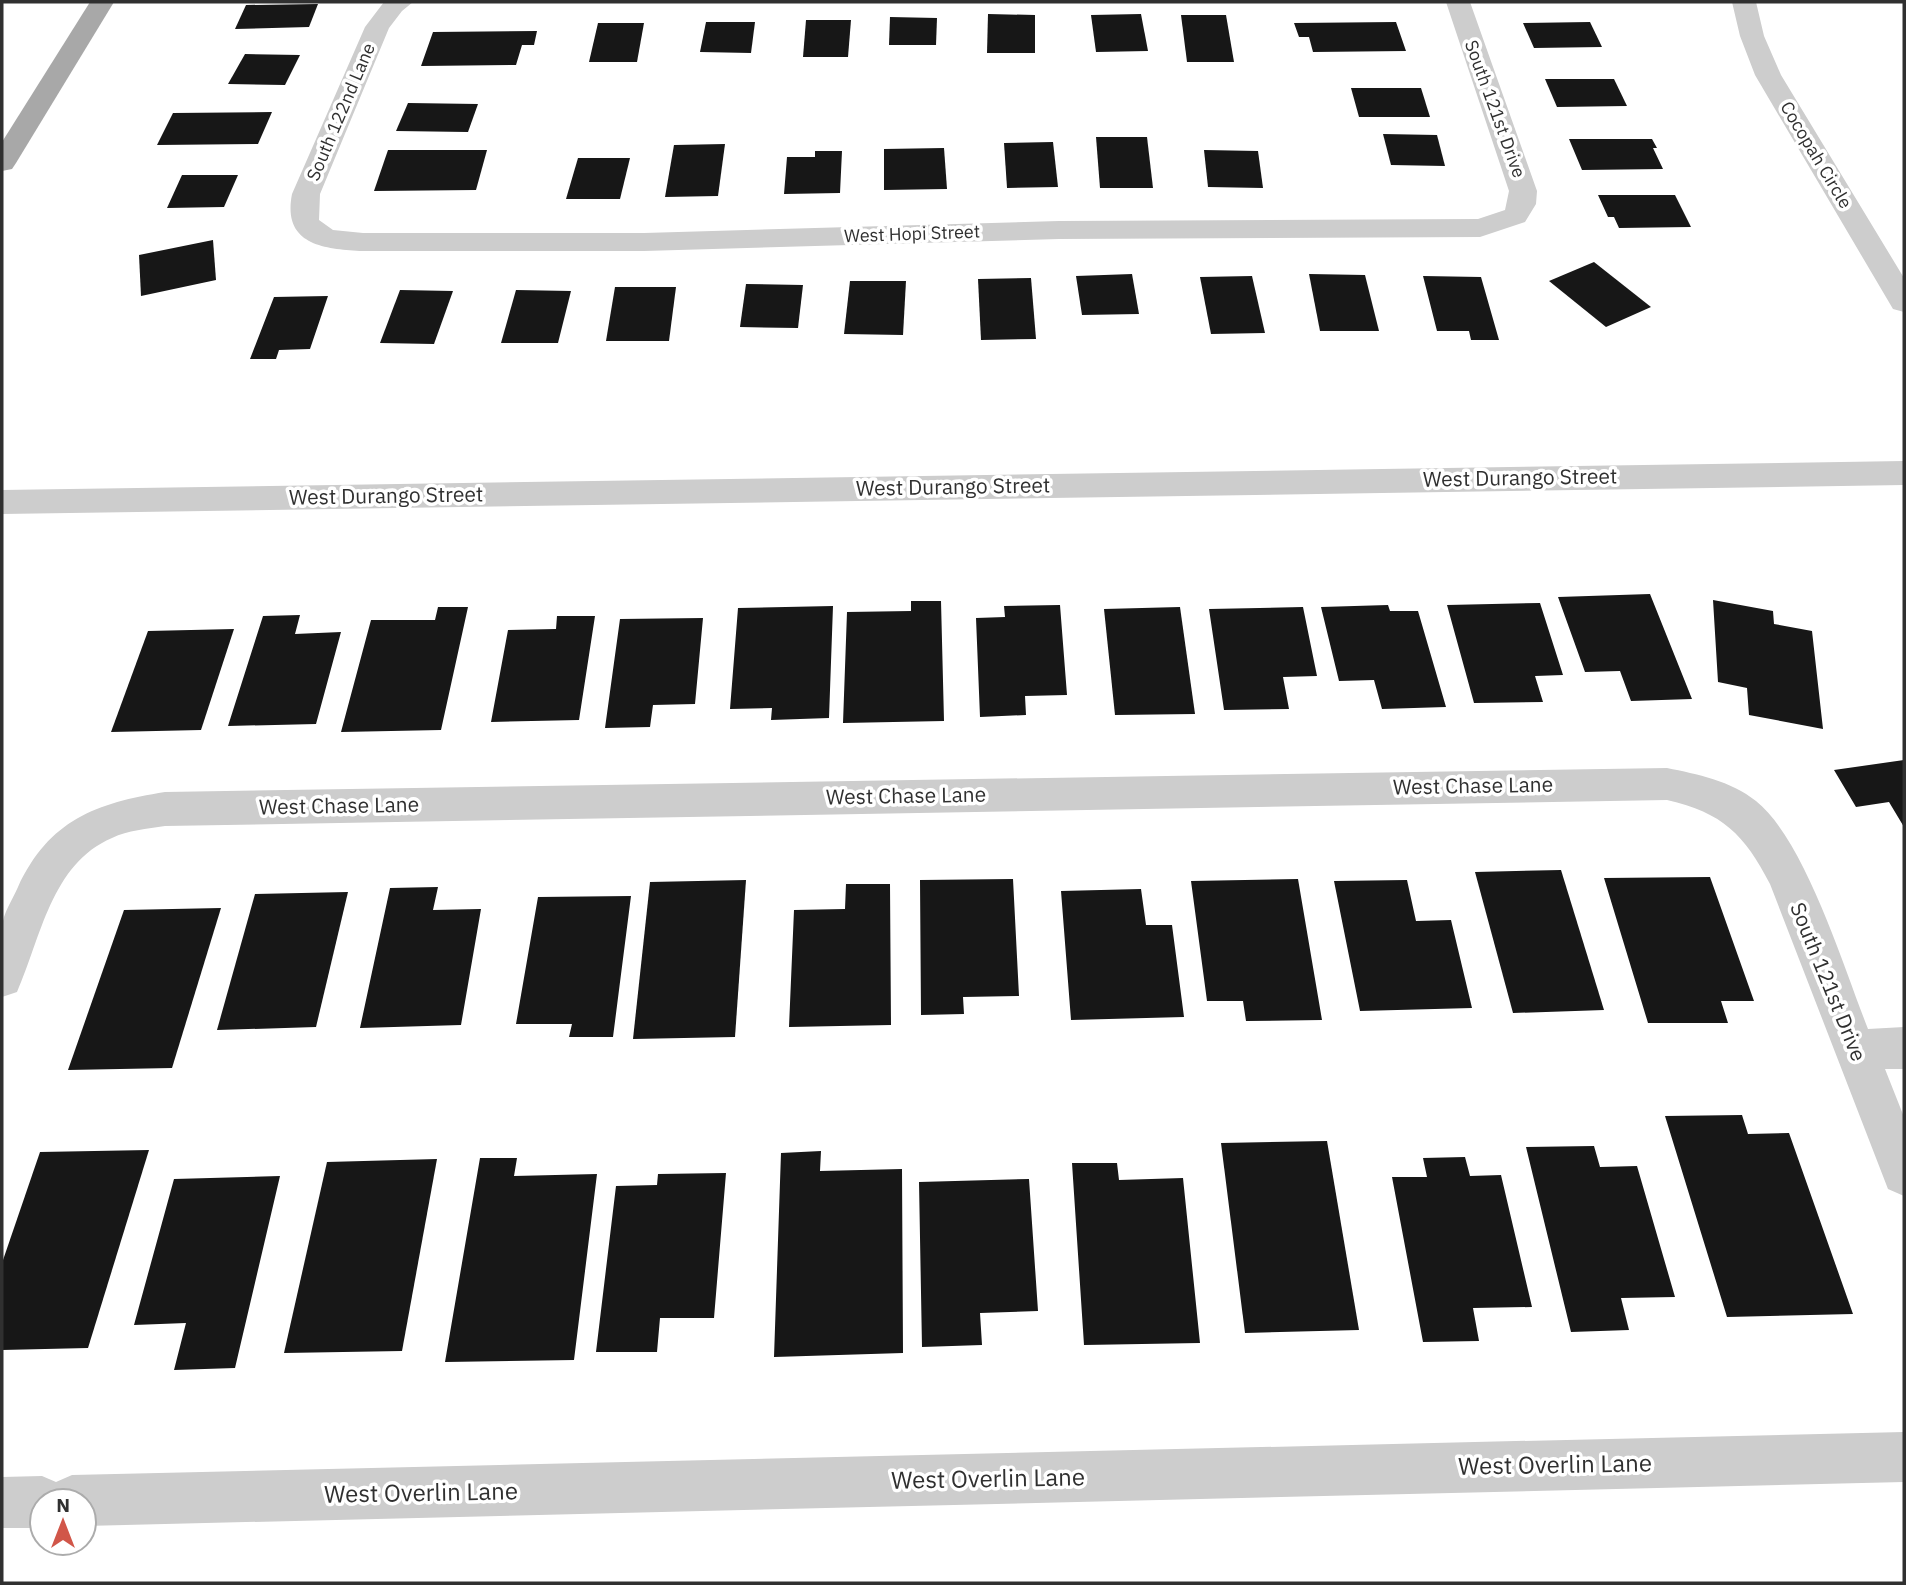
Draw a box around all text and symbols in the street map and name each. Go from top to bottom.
street label: South 121st Drive [1460,37,1531,181]
street label: South 122nd Lane [301,39,380,184]
street label: Cocopah Circle [1775,97,1857,213]
street label: West Hopi Street [844,220,980,247]
street label: West Durango Street [1423,461,1617,493]
street label: West Durango Street [856,470,1050,502]
street label: West Durango Street [289,479,483,511]
street label: West Chase Lane [1393,770,1553,800]
street label: West Chase Lane [826,780,986,810]
street label: West Chase Lane [259,790,419,820]
street label: South 121st Drive [1784,898,1874,1065]
street label: West Overlin Lane [1458,1446,1652,1482]
street label: West Overlin Lane [891,1460,1085,1496]
street label: West Overlin Lane [324,1474,518,1510]
north arrow [28,1487,98,1557]
text: N [56,1493,70,1517]

